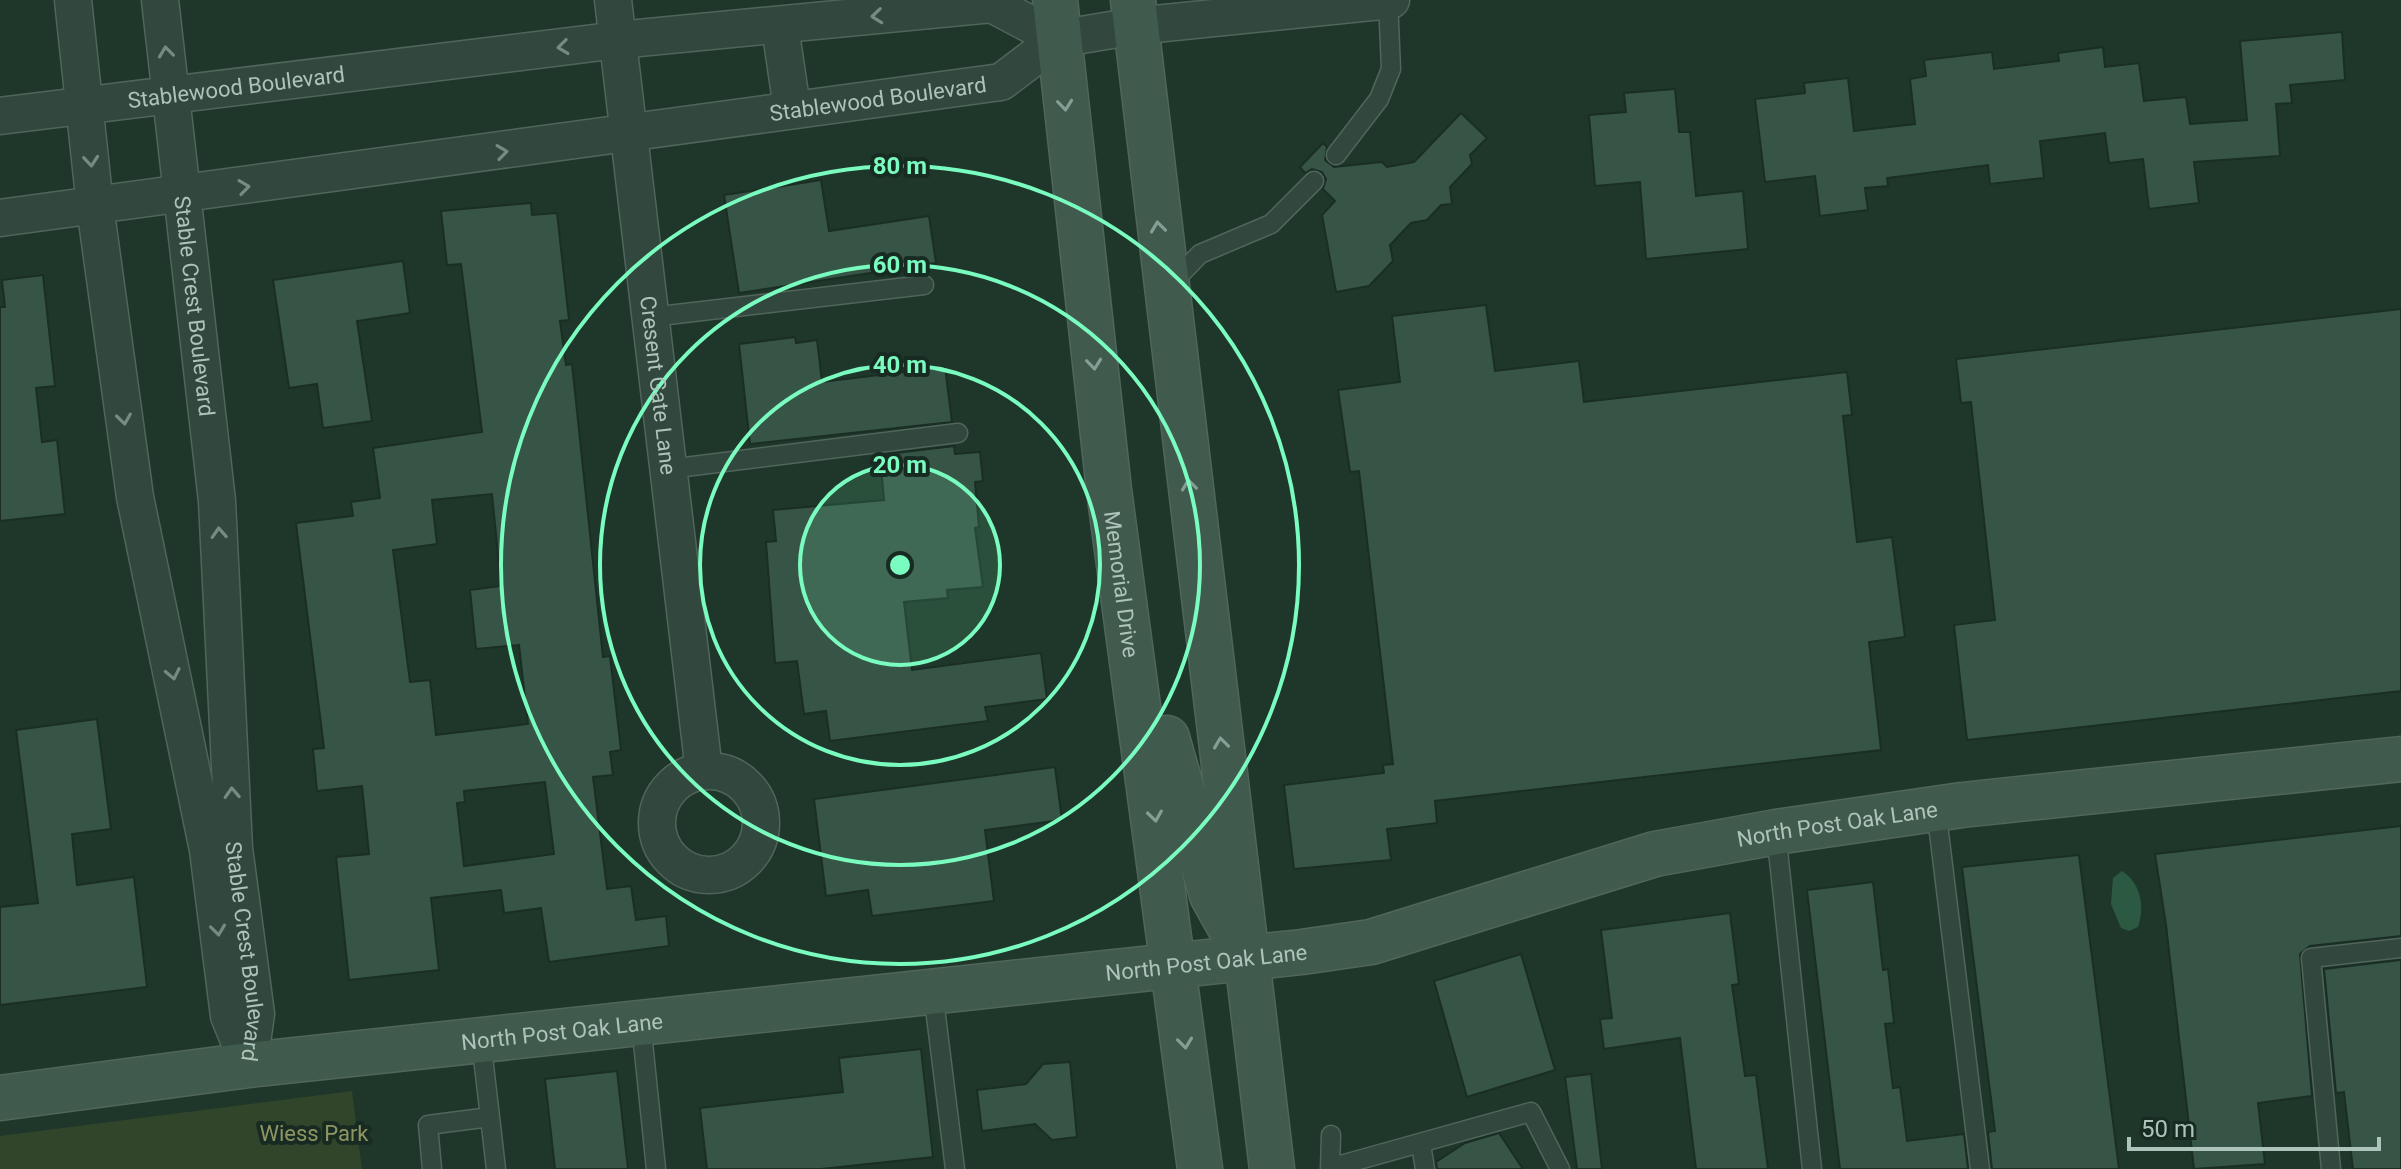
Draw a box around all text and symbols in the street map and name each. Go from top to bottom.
one-way arrow [870,8,883,25]
one-way arrow [556,39,569,56]
one-way arrow [158,45,175,58]
street label: Stablewood Boulevard [126,62,346,113]
street label: Stablewood Boulevard [768,72,988,126]
one-way arrow [1057,99,1074,112]
one-way arrow [495,144,509,161]
text: 80 m [873,152,927,180]
one-way arrow [82,155,99,168]
one-way arrow [238,179,251,196]
street label: Stable Crest Boulevard [169,194,219,418]
one-way arrow [1150,220,1167,234]
text: 60 m [873,251,927,279]
street label: Cresent Gate Lane [635,294,681,476]
text: 40 m [873,351,927,379]
one-way arrow [1086,358,1103,371]
one-way arrow [115,412,132,426]
text: 20 m [873,451,927,479]
one-way arrow [1180,478,1197,491]
street label: Memorial Drive [1099,509,1143,659]
one-way arrow [210,526,227,539]
centre of rings [886,551,914,579]
one-way arrow [164,667,181,680]
one-way arrow [1213,736,1230,750]
one-way arrow [223,786,240,799]
street label: North Post Oak Lane [1735,797,1939,852]
one-way arrow [1146,809,1163,823]
street label: Stable Crest Boulevard [221,841,269,1063]
one-way arrow [209,923,226,937]
street label: North Post Oak Lane [1104,940,1309,986]
street label: North Post Oak Lane [460,1009,664,1055]
one-way arrow [1176,1037,1193,1050]
scale bar [2129,1101,2379,1151]
text: 50 m [2141,1115,2195,1143]
park label: Wiess Park [259,1121,369,1146]

